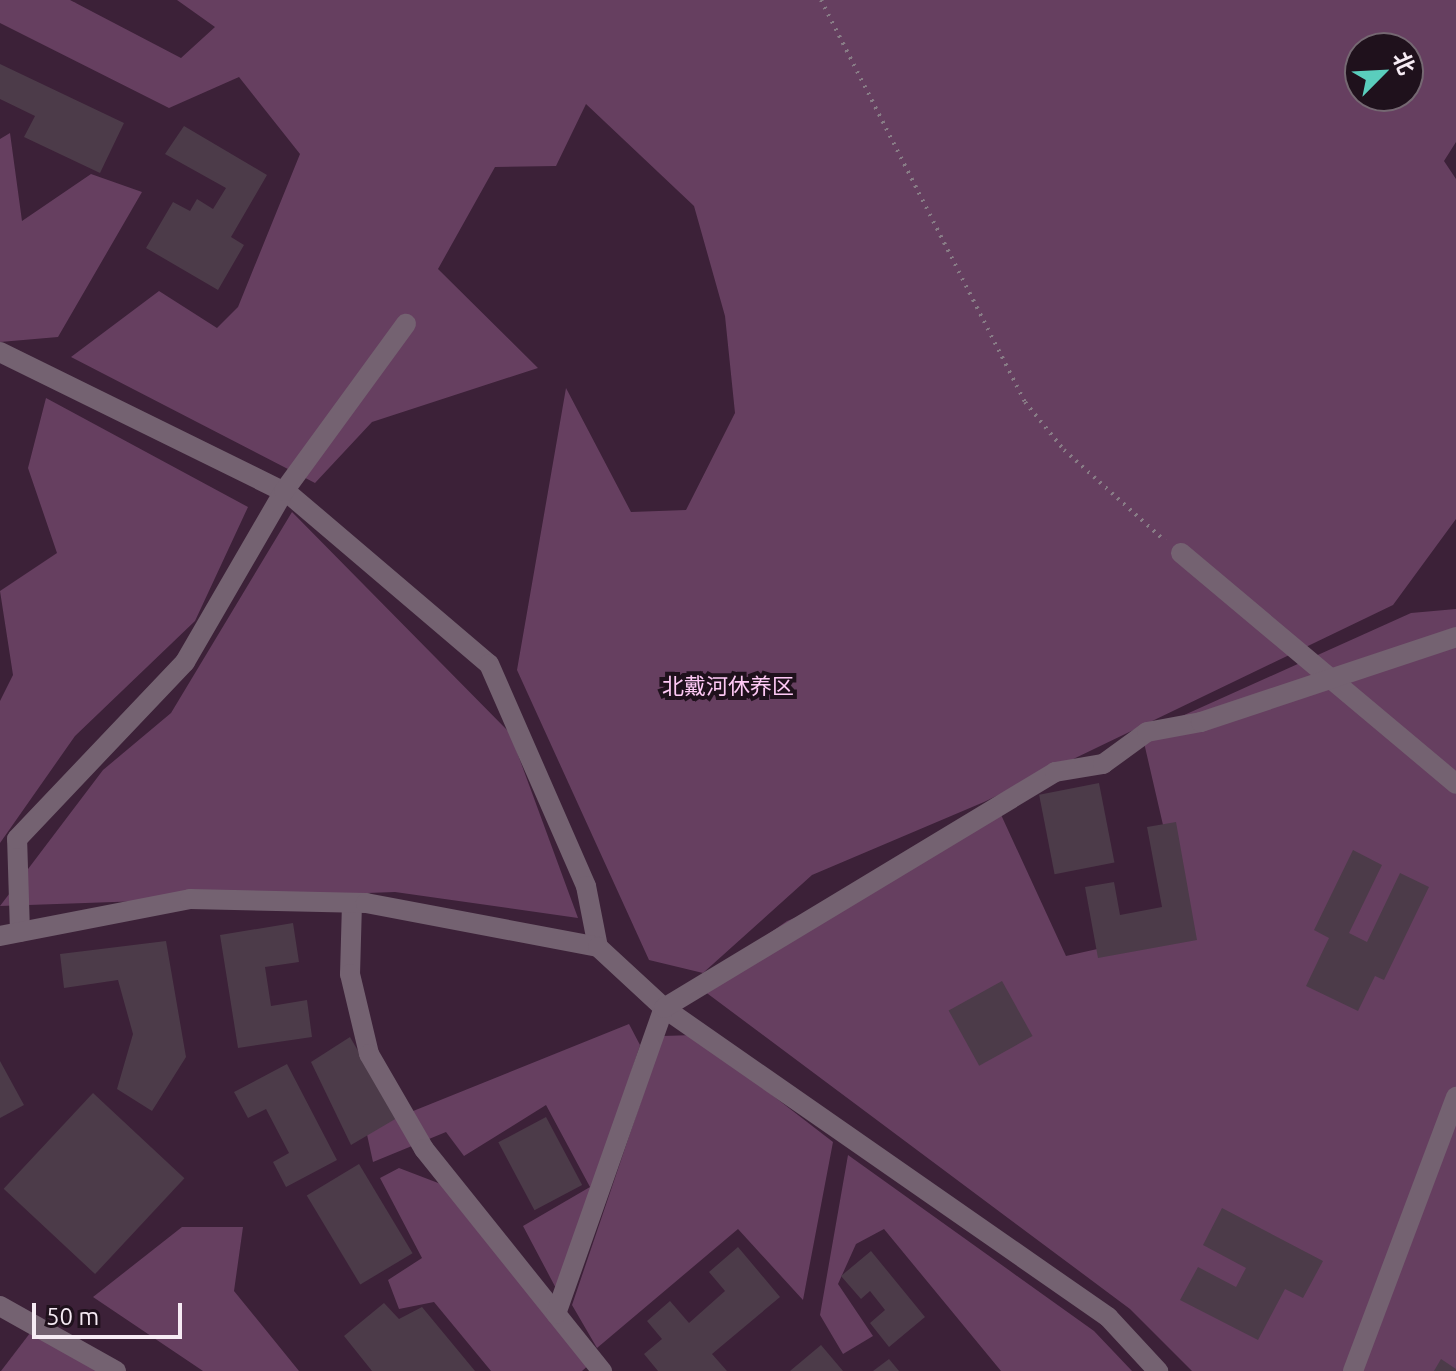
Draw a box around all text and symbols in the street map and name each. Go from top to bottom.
north arrow [1344,32,1424,112]
text: 北 [1389,48,1420,78]
park label: 北戴河休养区 [662,673,794,699]
scale bar [36,1287,186,1337]
text: 50 m [46,1303,99,1330]

